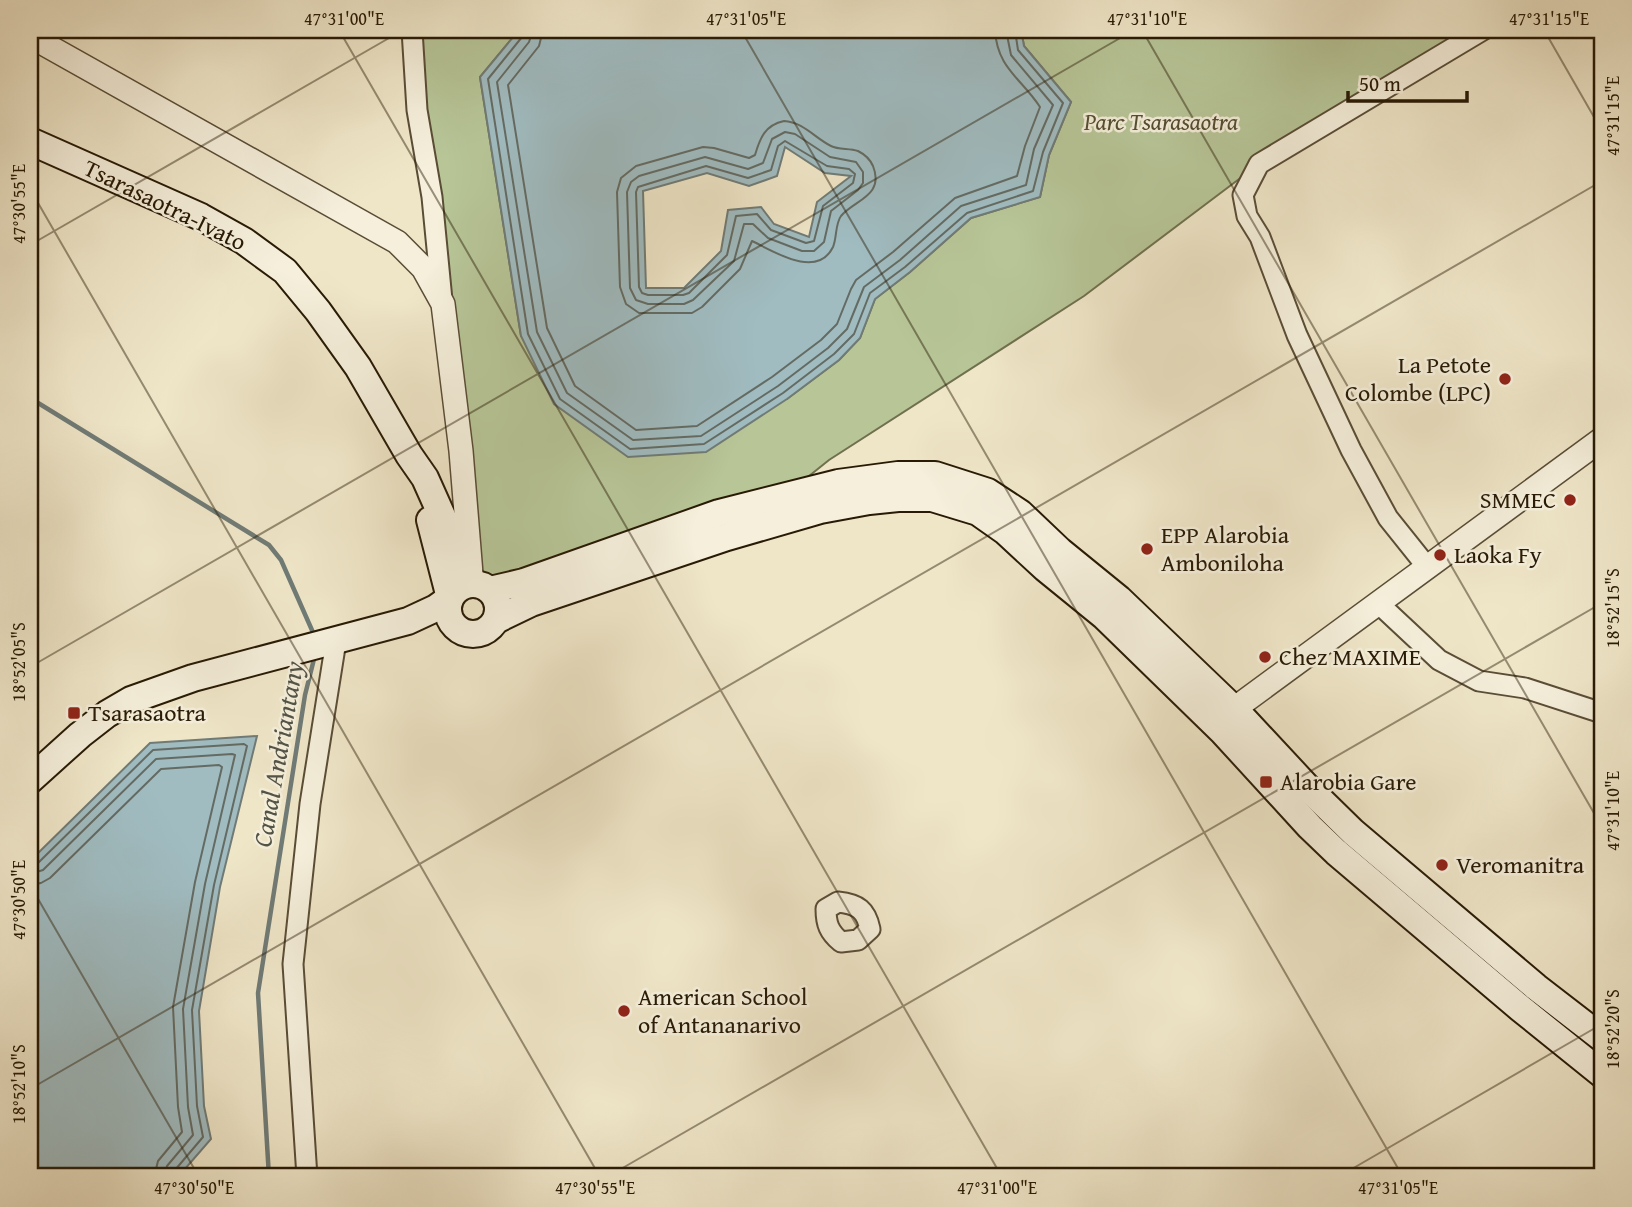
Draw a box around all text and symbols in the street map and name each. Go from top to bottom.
text: 47°31'00"E [304,5,384,32]
text: 47°31'05"E [706,5,786,32]
text: 47°31'10"E [1107,5,1187,32]
text: 47°31'15"E [1509,5,1589,32]
scale bar [1348,60,1468,104]
text: 50 m [1359,68,1401,99]
text: 47°31'15"E [1599,76,1626,156]
park label: Parc Tsarasaotra [1083,104,1238,139]
street label: Tsarasaotra-Ivato [78,150,252,259]
text: 47°30'55"E [5,164,32,244]
place label: La Petote Colombe (LPC) [1345,347,1491,410]
marker: La Petote Colombe (LPC) [1497,371,1513,387]
place label: SMMEC [1480,482,1556,517]
marker: SMMEC [1562,492,1578,508]
place label: EPP Alarobia Amboniloha [1161,517,1290,580]
place label: Laoka Fy [1454,537,1542,572]
marker: EPP Alarobia Amboniloha [1139,541,1155,557]
marker: Laoka Fy [1432,547,1448,563]
text: 18°52'15"S [1599,568,1626,648]
text: 18°52'05"S [5,622,32,702]
place label: Chez MAXIME [1279,639,1421,674]
marker: Chez MAXIME [1257,649,1273,665]
water label: Canal Andriantany [242,658,313,850]
place label: Tsarasaotra [88,695,207,730]
marker: Tsarasaotra [66,705,82,721]
place label: Alarobia Gare [1280,764,1416,799]
text: 47°31'10"E [1599,771,1626,851]
marker: Alarobia Gare [1258,774,1274,790]
place label: Veromanitra [1456,847,1585,882]
marker: Veromanitra [1434,857,1450,873]
text: 47°30'50"E [5,860,32,940]
place label: American School of Antananarivo [638,979,808,1042]
text: 18°52'20"S [1599,989,1626,1069]
marker: American School of Antananarivo [616,1003,632,1019]
text: 18°52'10"S [5,1044,32,1124]
text: 47°30'50"E [154,1174,234,1201]
text: 47°30'55"E [555,1174,635,1201]
text: 47°31'00"E [957,1174,1037,1201]
text: 47°31'05"E [1358,1174,1438,1201]

